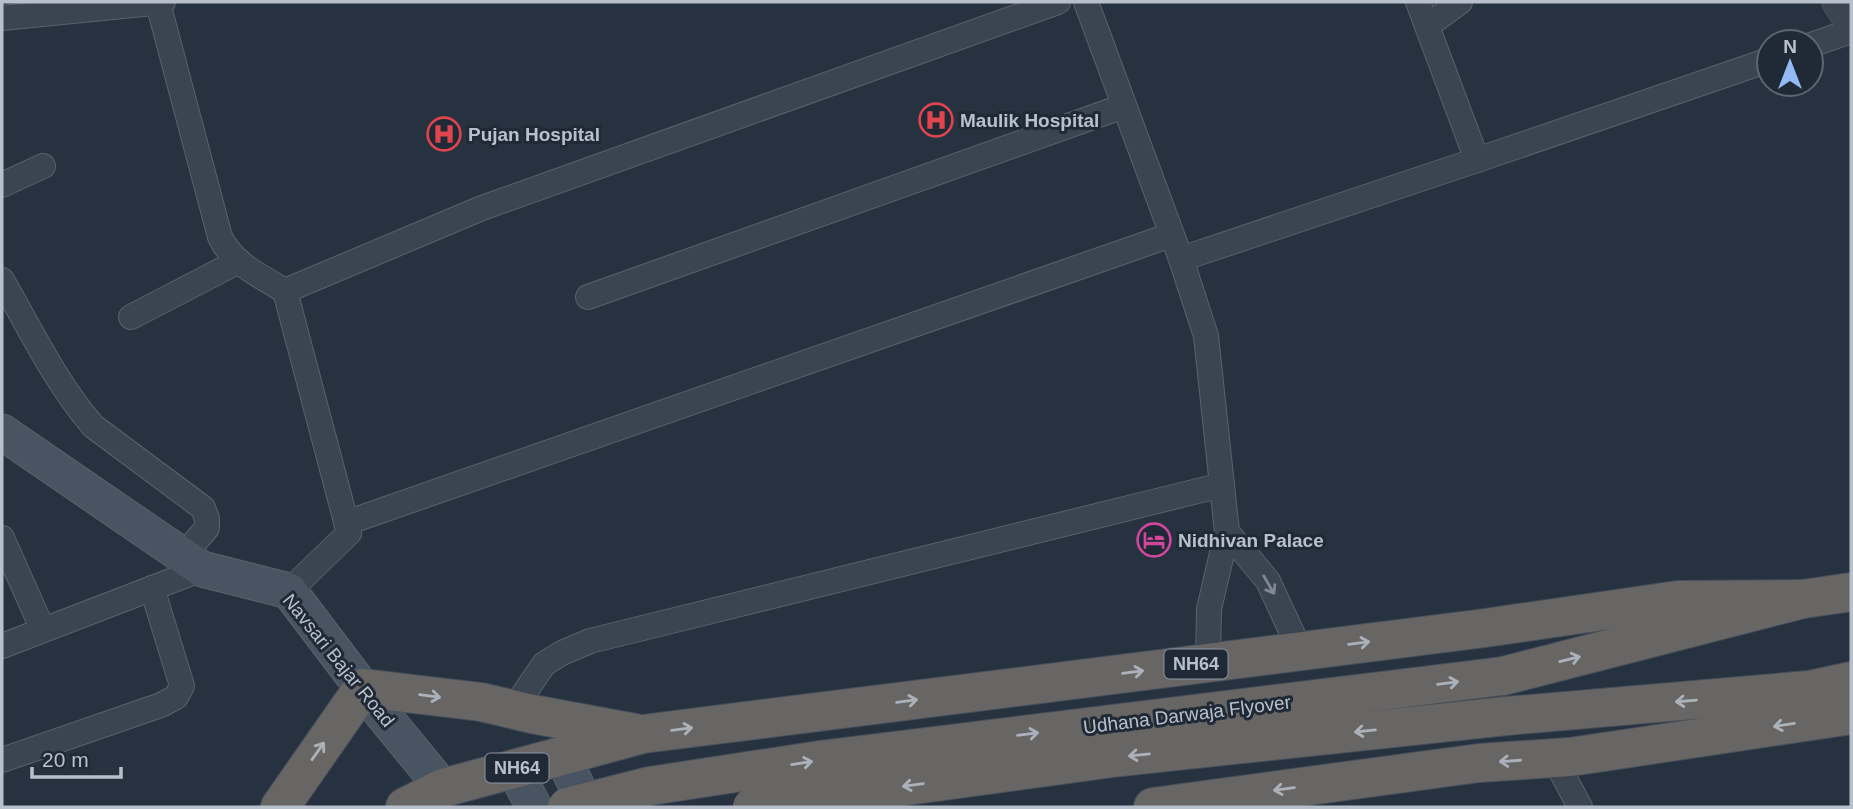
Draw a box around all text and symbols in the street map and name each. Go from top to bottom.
north arrow [1755,28,1825,98]
text: N [1783,36,1797,57]
hospital icon: Maulik Hospital [917,101,955,139]
place label: Maulik Hospital [960,110,1099,131]
hospital icon: Pujan Hospital [425,115,463,153]
place label: Pujan Hospital [468,124,600,145]
hotel icon: Nidhivan Palace [1135,521,1173,559]
place label: Nidhivan Palace [1178,530,1324,551]
one-way arrow [1263,575,1277,595]
street label: Navsari Bajar Road [279,590,399,731]
one-way arrow [1347,637,1369,650]
road number: NH64 [1164,650,1228,678]
one-way arrow [1558,652,1580,665]
one-way arrow [1121,665,1144,678]
one-way arrow [1436,676,1459,689]
one-way arrow [419,689,441,702]
street label: Udhana Darwaja Flyover [1082,691,1293,738]
one-way arrow [895,694,918,707]
one-way arrow [1676,695,1698,708]
one-way arrow [1773,719,1796,732]
one-way arrow [670,723,692,736]
one-way arrow [1354,725,1377,738]
one-way arrow [1016,727,1039,740]
scale bar [32,736,121,780]
one-way arrow [311,742,325,761]
text: 20 m [42,748,89,771]
one-way arrow [1128,749,1151,762]
road number: NH64 [486,754,548,782]
one-way arrow [1499,755,1522,768]
one-way arrow [790,756,813,769]
one-way arrow [903,778,925,791]
one-way arrow [1273,783,1296,796]

